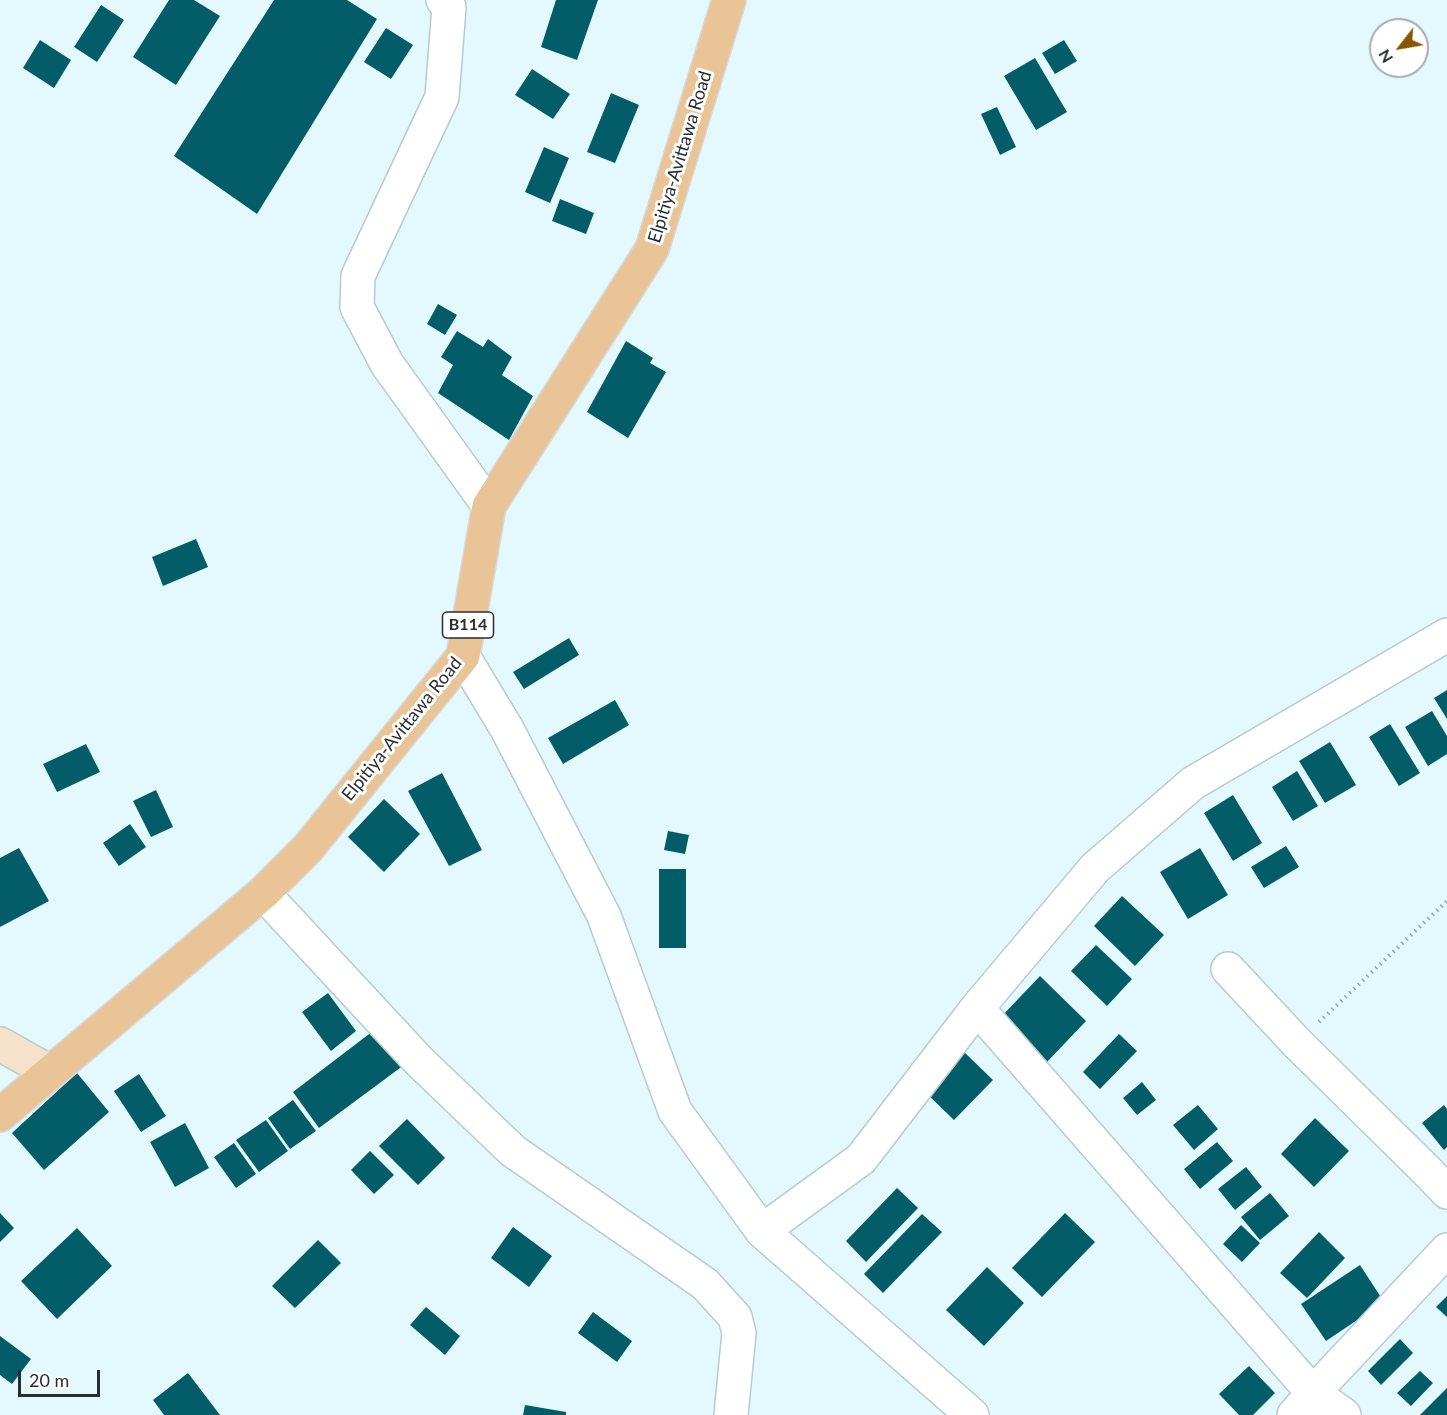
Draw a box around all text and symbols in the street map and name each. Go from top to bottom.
north arrow [1369,18,1429,78]
text: N [1374,46,1396,67]
street label: Elpitiya-Avittawa Road [644,68,716,246]
road number: B114 [442,612,494,638]
street label: Elpitiya-Avittawa Road [337,653,467,805]
scale bar [21,1358,104,1396]
text: 20 m [29,1369,69,1391]

